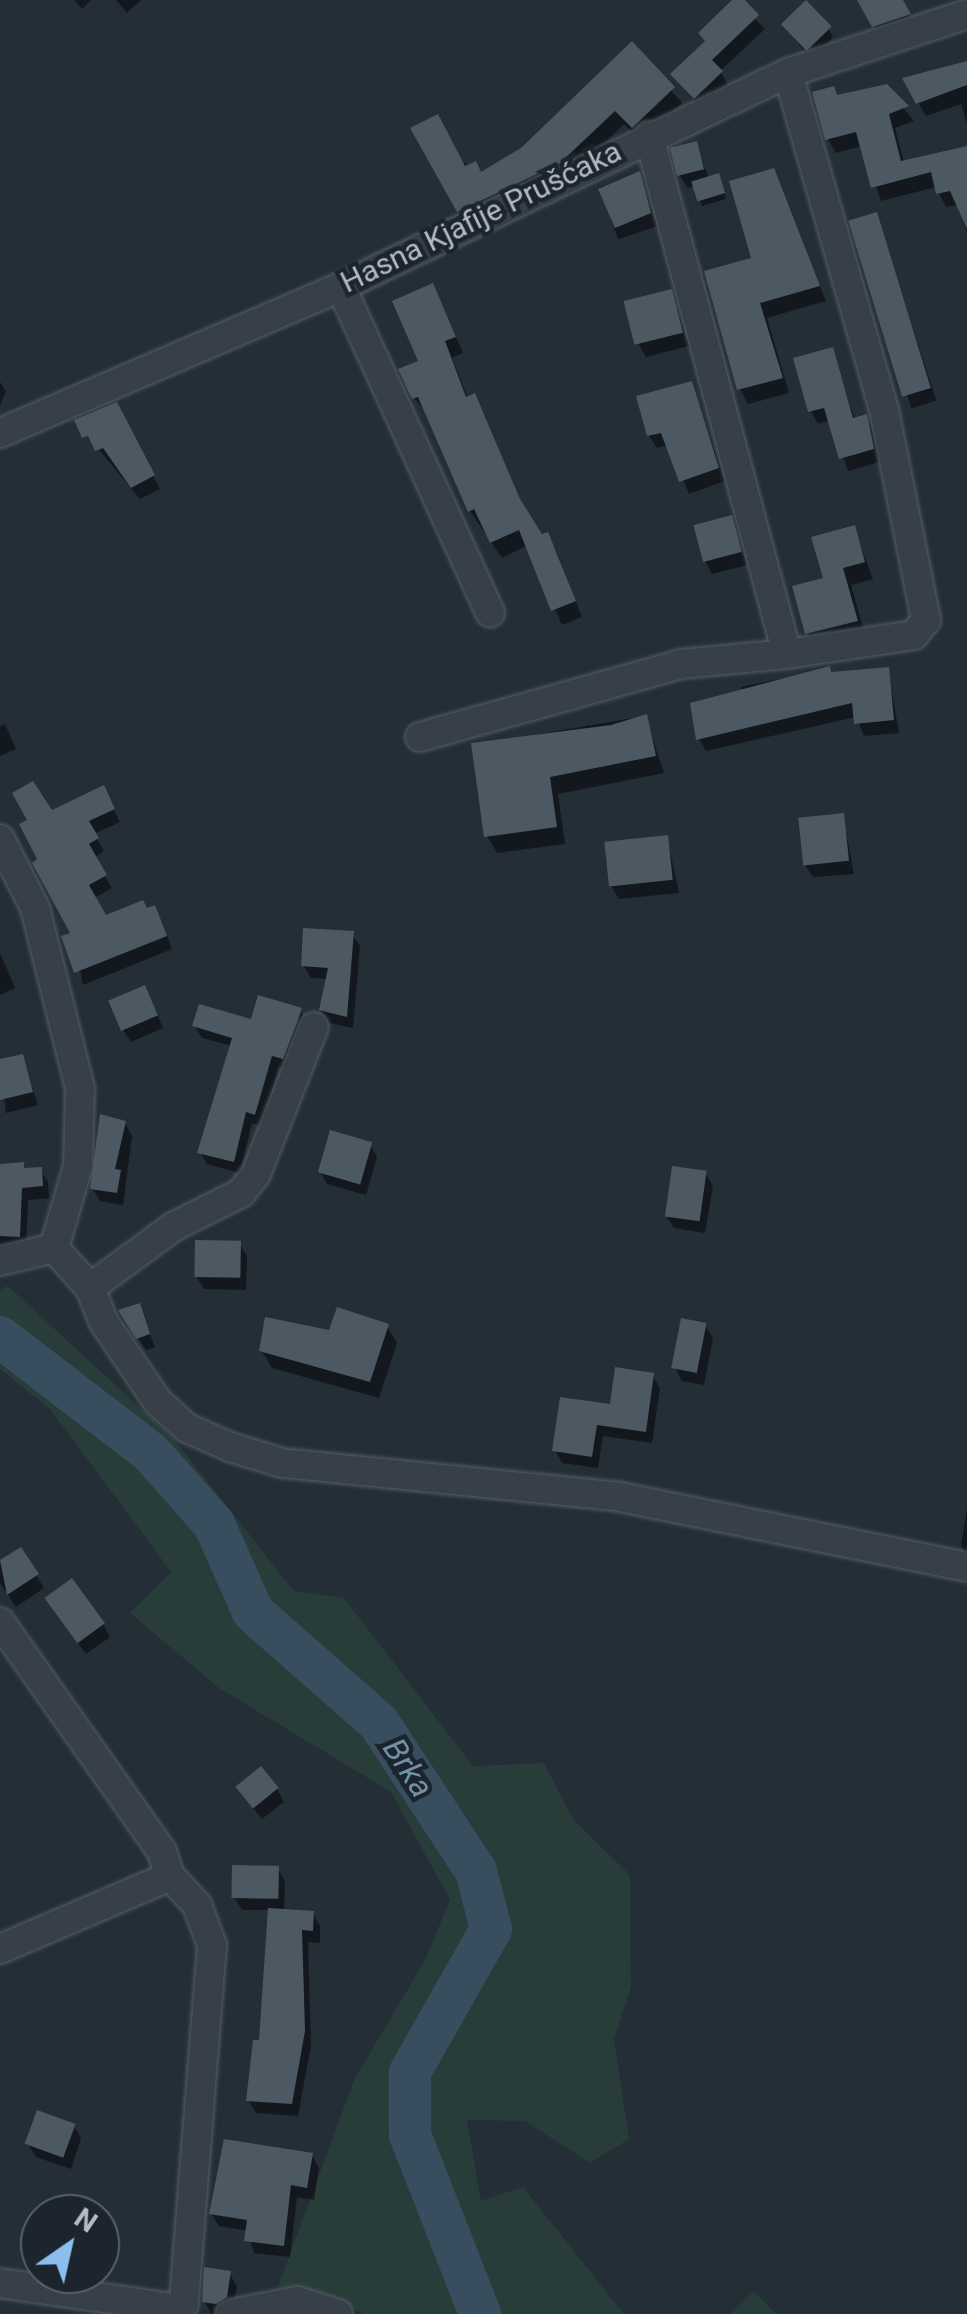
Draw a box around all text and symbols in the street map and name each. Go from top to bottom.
street label: Hasna Kjafije Prušćaka [335,133,627,301]
water label: Brka [375,1731,441,1805]
north arrow [20,2194,120,2294]
text: N [69,2201,103,2240]

